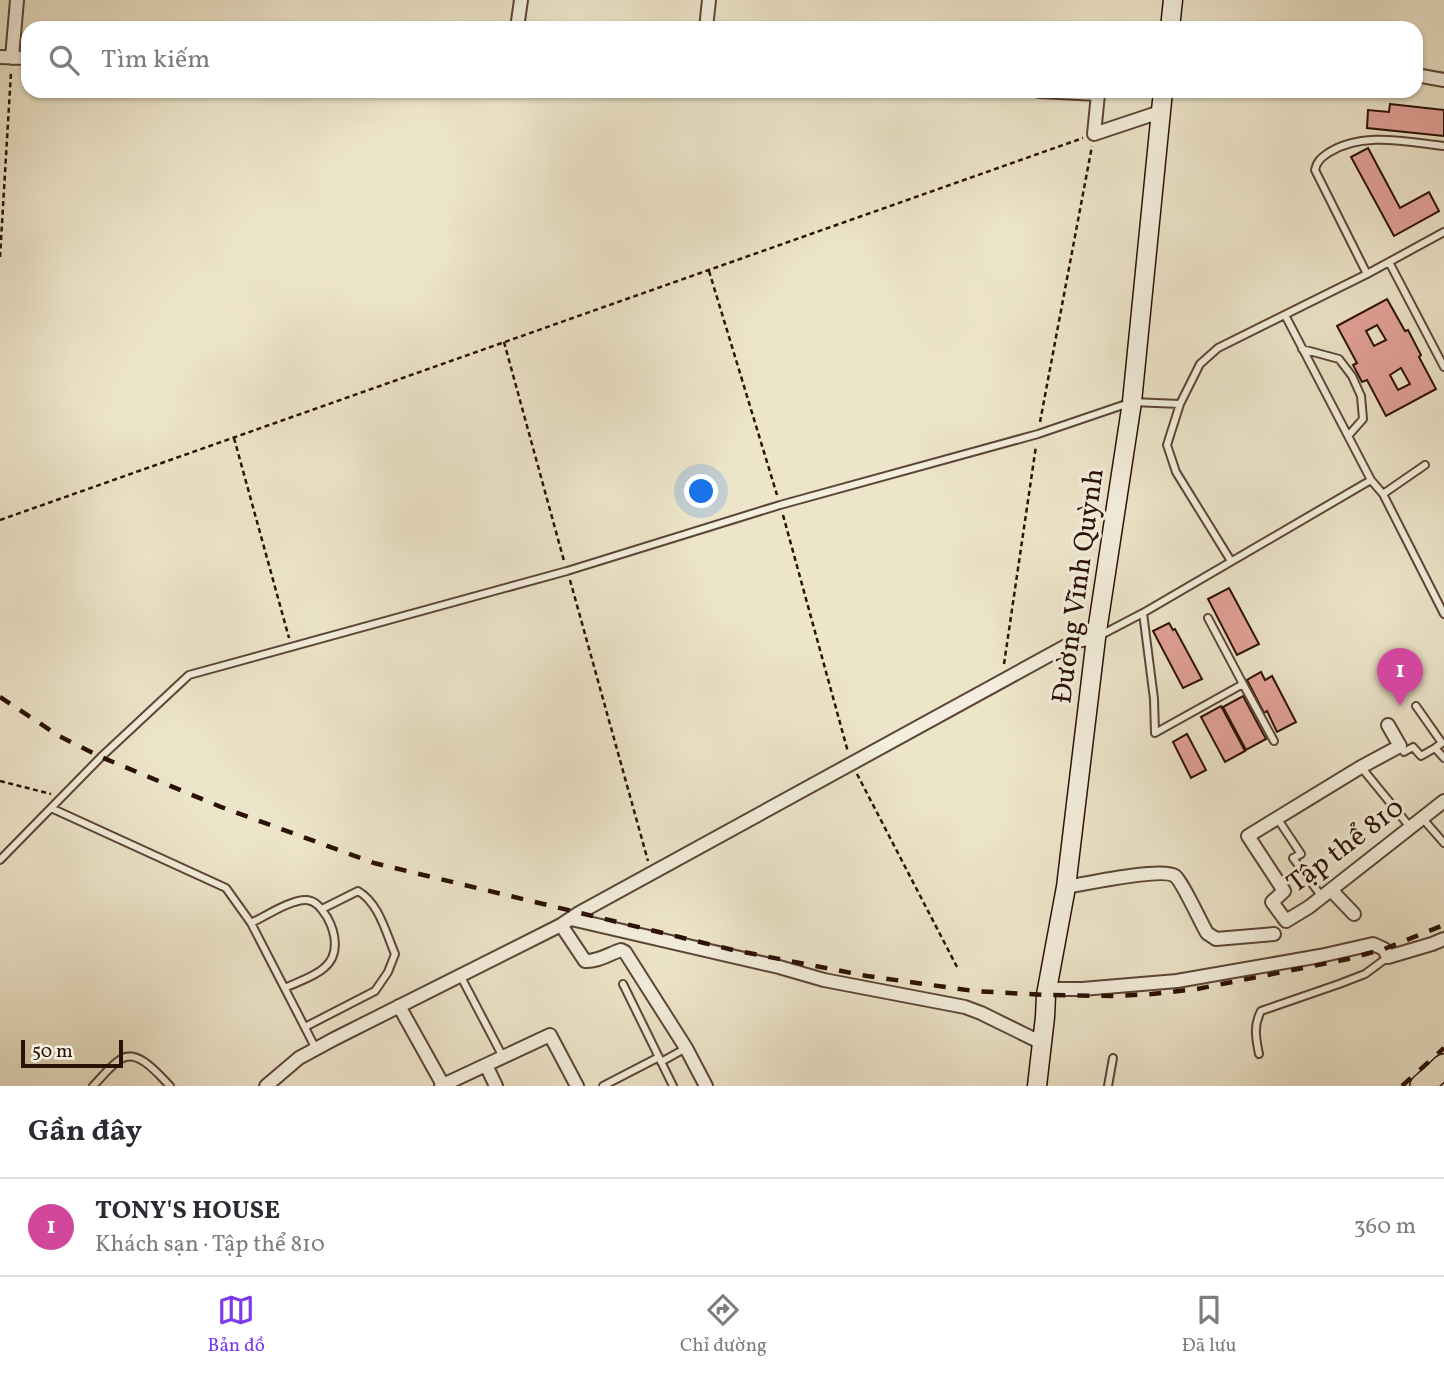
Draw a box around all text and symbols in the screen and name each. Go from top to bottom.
search box [21,21,1423,98]
icon: search [45,41,83,79]
text: Tìm kiếm [101,42,210,78]
street label: Đường Vĩnh Quỳnh [1043,466,1115,706]
your location [684,474,718,508]
pin: 1 [1377,648,1423,706]
street label: Tập thể 810 [1279,789,1413,903]
scale bar [21,1037,122,1069]
text: 50 m [32,1039,73,1065]
text: Gần đây [28,1111,142,1153]
text: TONY'S HOUSE [95,1193,280,1229]
text: 1 [46,1211,56,1243]
text: 360 m [1354,1211,1416,1243]
text: Khách sạn · Tập thể 810 [95,1229,325,1261]
tab: Bản đồ [208,1291,265,1359]
tab: Chỉ đường [680,1291,767,1359]
tab: Đã lưu [1182,1291,1236,1359]

